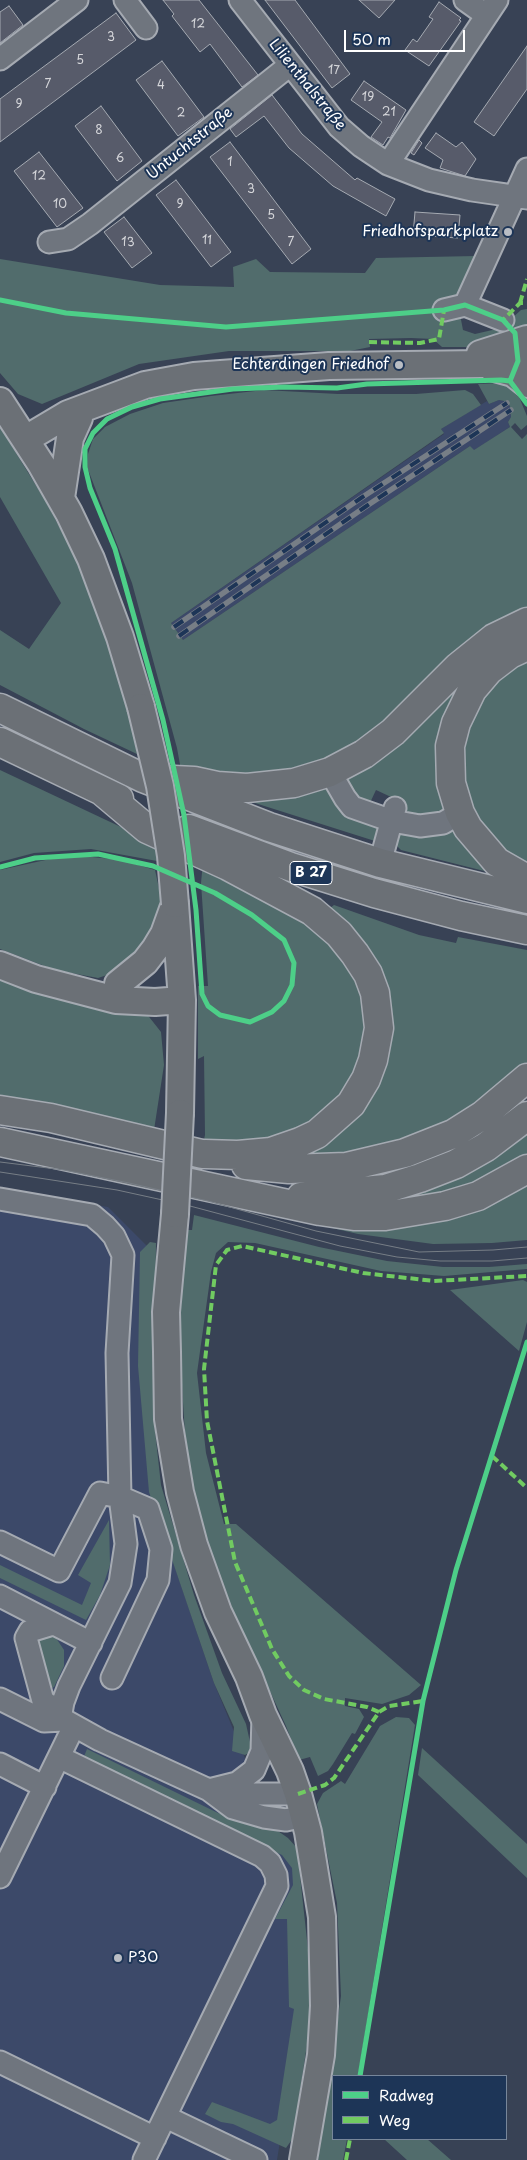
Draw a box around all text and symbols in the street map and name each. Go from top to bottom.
house number: 12 [191,18,205,32]
scale bar [347,20,468,52]
text: 50 m [352,27,391,50]
house number: 3 [107,31,115,45]
street label: Lilienthalstraße [265,36,349,134]
house number: 5 [76,54,84,68]
house number: 17 [328,64,340,78]
house number: 7 [45,78,51,92]
house number: 4 [157,79,165,93]
house number: 19 [362,91,374,105]
house number: 9 [15,98,23,112]
street label: Untuchtstraße [143,104,237,184]
house number: 21 [382,106,396,120]
house number: 2 [177,107,185,121]
house number: 8 [95,124,103,138]
house number: 6 [116,152,124,166]
house number: 1 [227,156,233,170]
house number: 12 [32,170,46,184]
house number: 3 [247,183,255,197]
house number: 10 [53,198,67,212]
house number: 9 [176,198,184,212]
house number: 5 [267,209,275,223]
place label: Friedhofsparkplatz [362,223,498,241]
marker: Friedhofsparkplatz [502,226,514,238]
house number: 11 [202,234,212,248]
house number: 13 [121,236,135,250]
house number: 7 [288,236,294,250]
place label: Echterdingen Friedhof [232,356,389,374]
marker: Echterdingen Friedhof [393,359,405,371]
road number: B 27 [290,861,332,884]
place label: P30 [128,1949,158,1967]
marker: P30 [112,1952,124,1964]
legend [332,2075,507,2140]
text: Radweg [379,2083,434,2106]
text: Weg [379,2108,410,2131]

